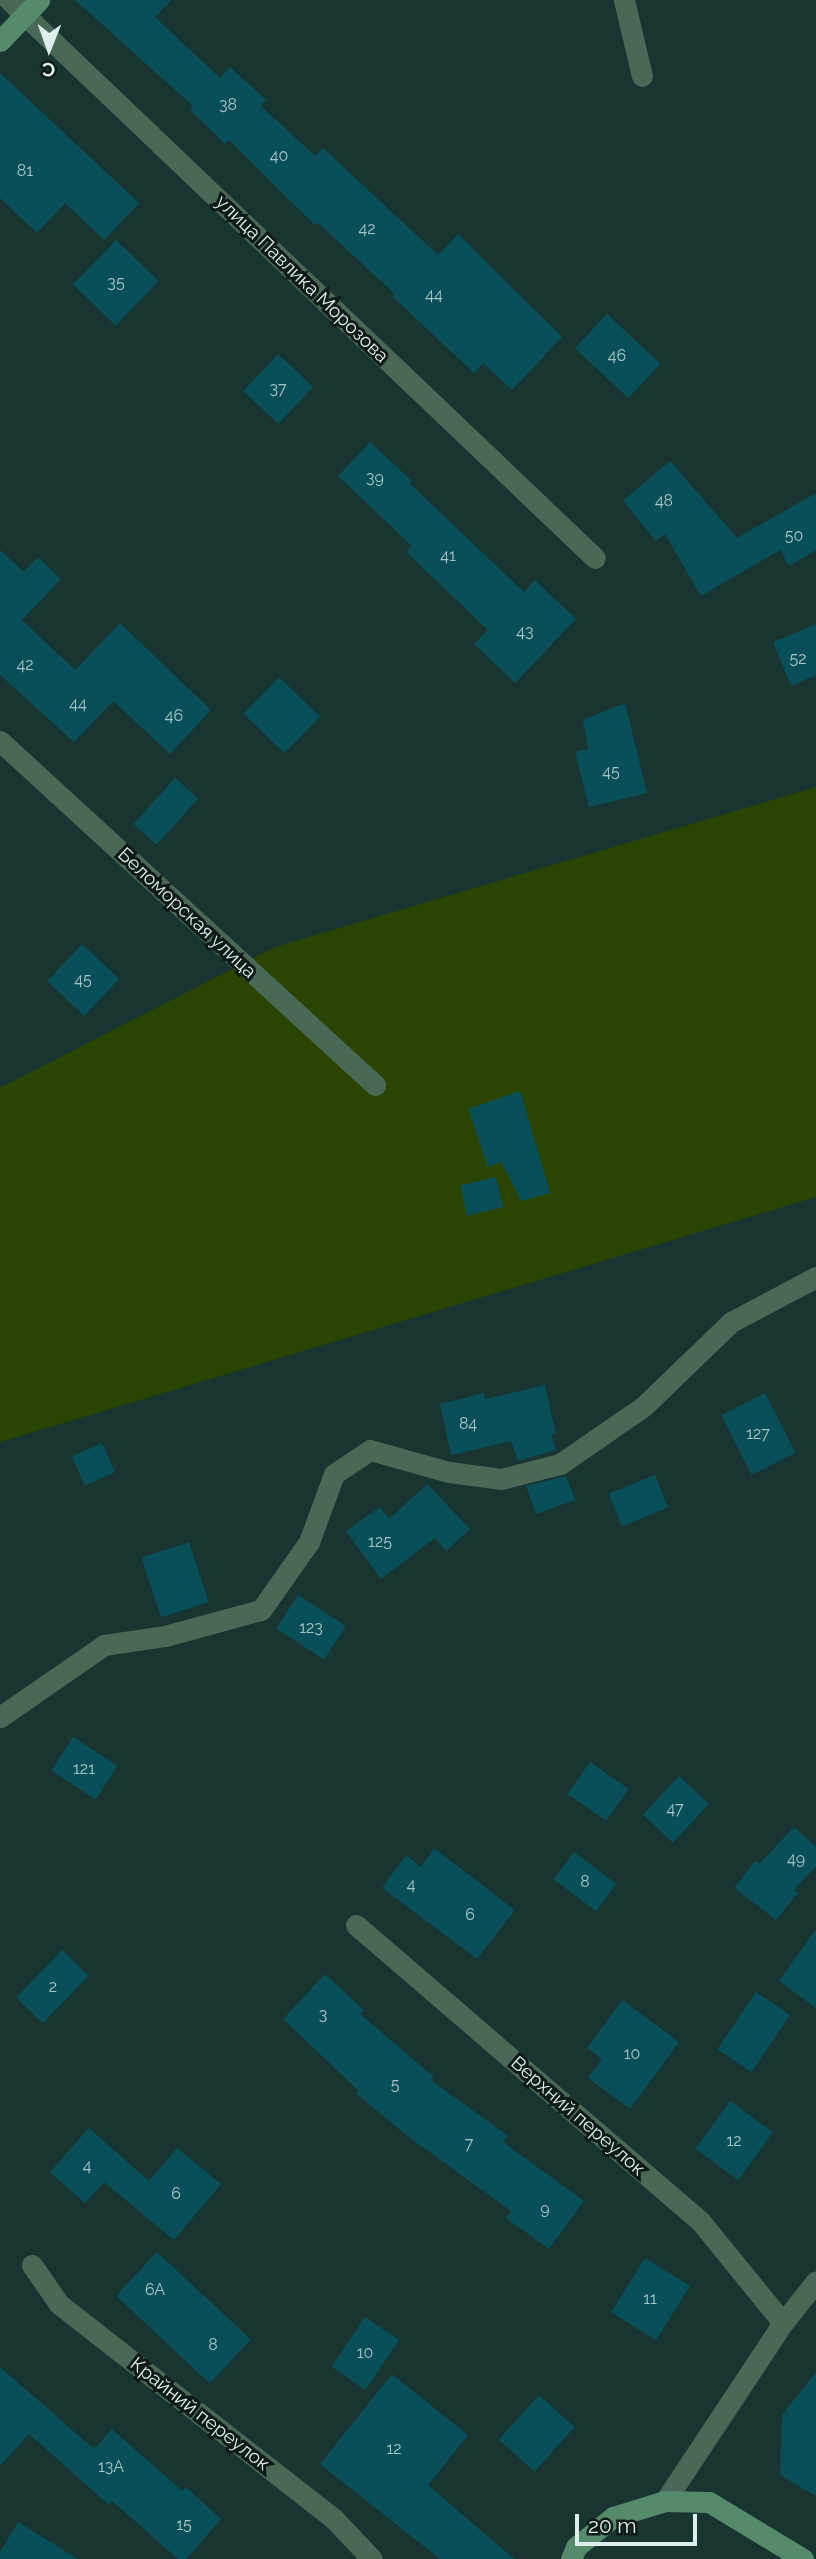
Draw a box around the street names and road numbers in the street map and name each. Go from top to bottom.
street label: улица Павлика Морозова [211,190,393,368]
street label: Беломорская улица [113,843,261,983]
street label: Верхний переулок [506,2051,650,2181]
street label: Крайний переулок [126,2352,274,2476]

